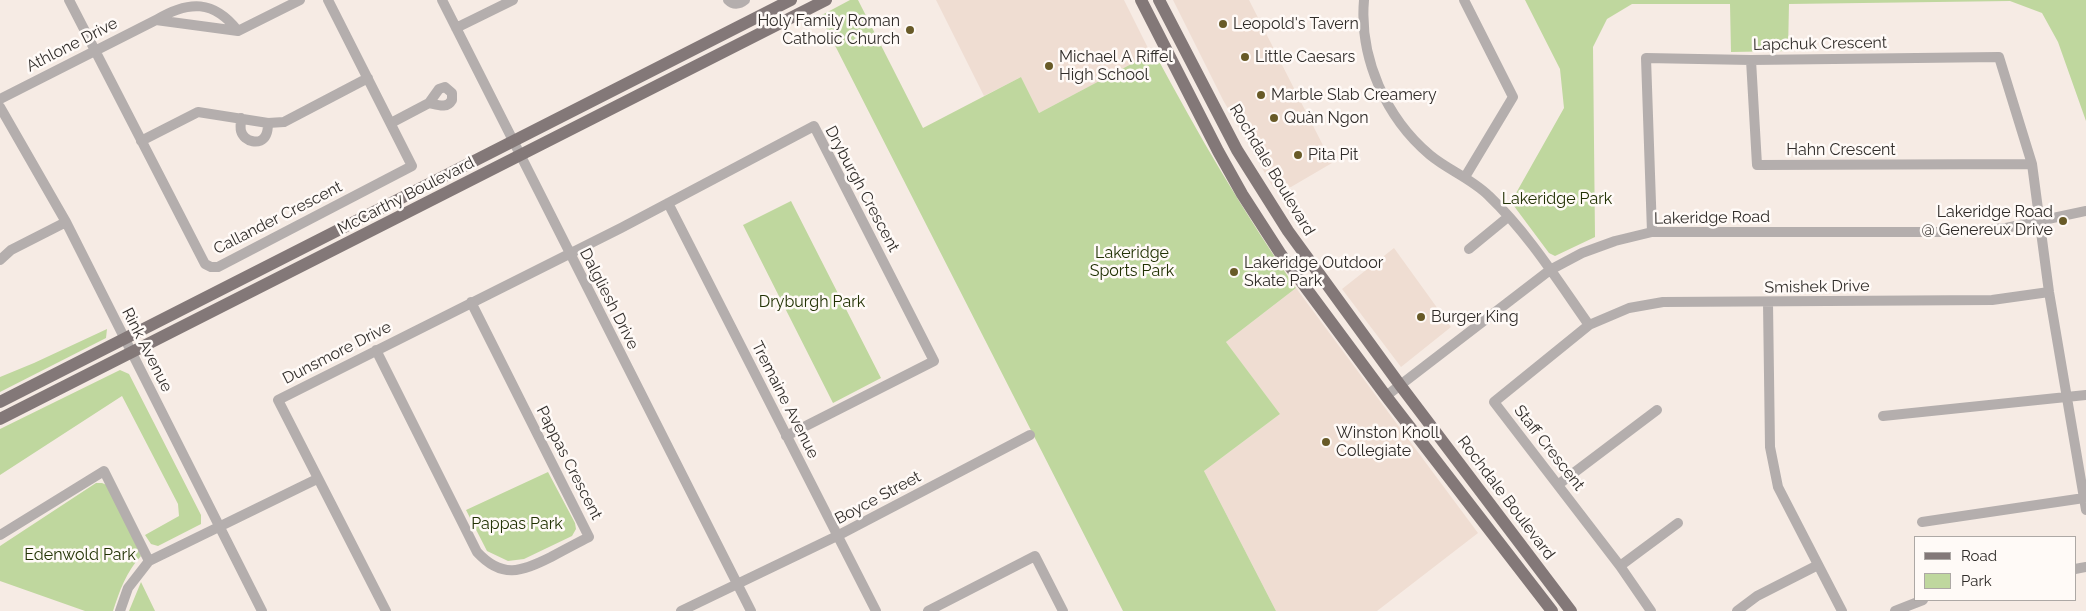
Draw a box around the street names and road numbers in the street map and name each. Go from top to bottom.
street label: Athlone Drive [23,14,121,76]
street label: Lapchuk Crescent [1753,33,1887,55]
street label: Rochdale Boulevard [1225,101,1319,239]
street label: Dryburgh Crescent [821,123,903,255]
street label: Hahn Crescent [1786,140,1896,160]
street label: McCarthy Boulevard [334,153,478,239]
street label: Callander Crescent [211,177,345,259]
street label: Lakeridge Road [1654,207,1770,229]
street label: Dalgliesh Drive [575,245,643,353]
street label: Smishek Drive [1764,276,1870,298]
street label: Rink Avenue [118,305,176,395]
street label: Dunsmore Drive [280,317,394,389]
street label: Tremaine Avenue [747,338,823,462]
street label: Staff Crescent [1510,401,1588,495]
street label: Pappas Crescent [532,403,606,523]
street label: Rochdale Boulevard [1453,432,1559,564]
street label: Boyce Street [832,467,924,529]

